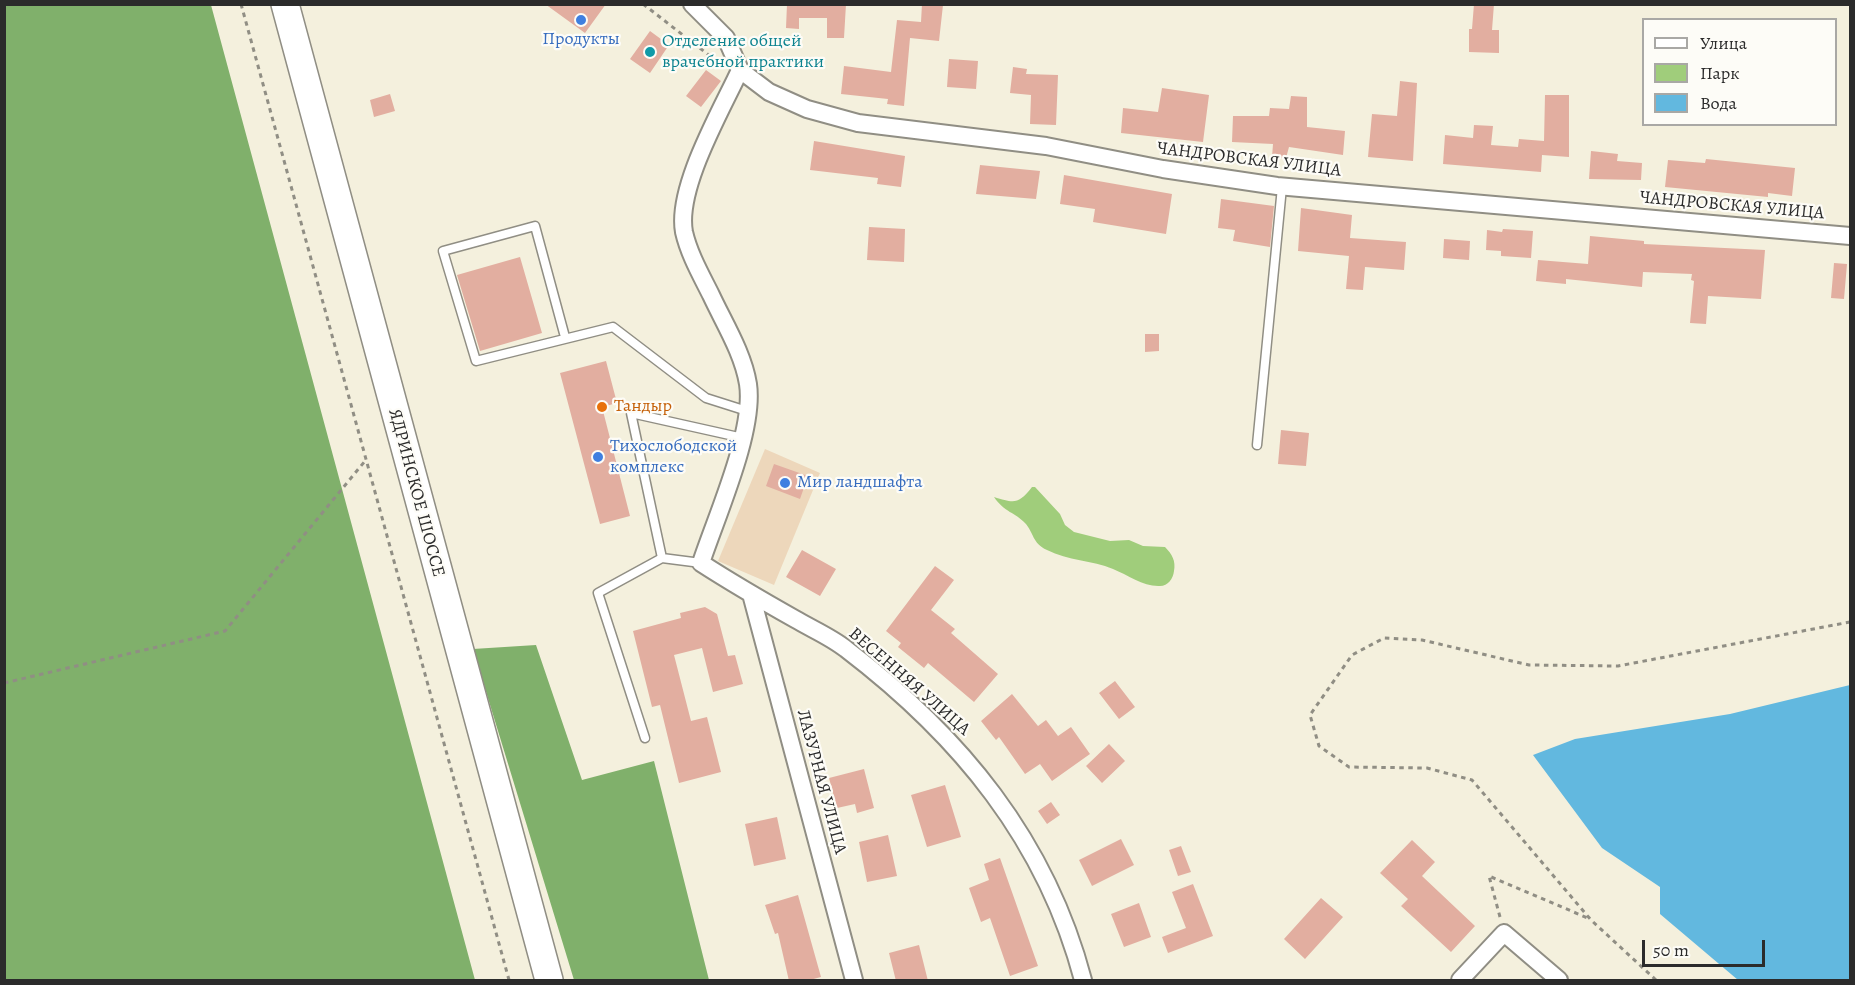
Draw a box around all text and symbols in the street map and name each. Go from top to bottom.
marker: Продукты [574,13,588,27]
legend [1642,18,1837,126]
place label: Продукты [542,29,620,51]
place label: Отделение общей врачебной практики [662,31,824,74]
text: Улица [1700,31,1747,55]
marker: Отделение общей врачебной практики [643,45,657,59]
text: Парк [1700,61,1740,85]
text: Вода [1700,91,1737,115]
street label: ЧАНДРОВСКАЯ УЛИЦА [1156,138,1342,182]
street label: ЧАНДРОВСКАЯ УЛИЦА [1639,187,1825,225]
place label: Тандыр [614,396,672,418]
marker: Тандыр [595,400,609,414]
street label: ЯДРИНСКОЕ ШОССЕ [383,407,449,579]
place label: Тихослободской комплекс [610,436,737,478]
marker: Тихослободской комплекс [591,450,605,464]
place label: Мир ландшафта [797,472,922,494]
marker: Мир ландшафта [778,476,792,490]
street label: ВЕСЕННЯЯ УЛИЦА [844,623,974,741]
street label: ЛАЗУРНАЯ УЛИЦА [791,707,851,857]
scale bar [1645,928,1768,966]
text: 50 m [1653,938,1689,962]

